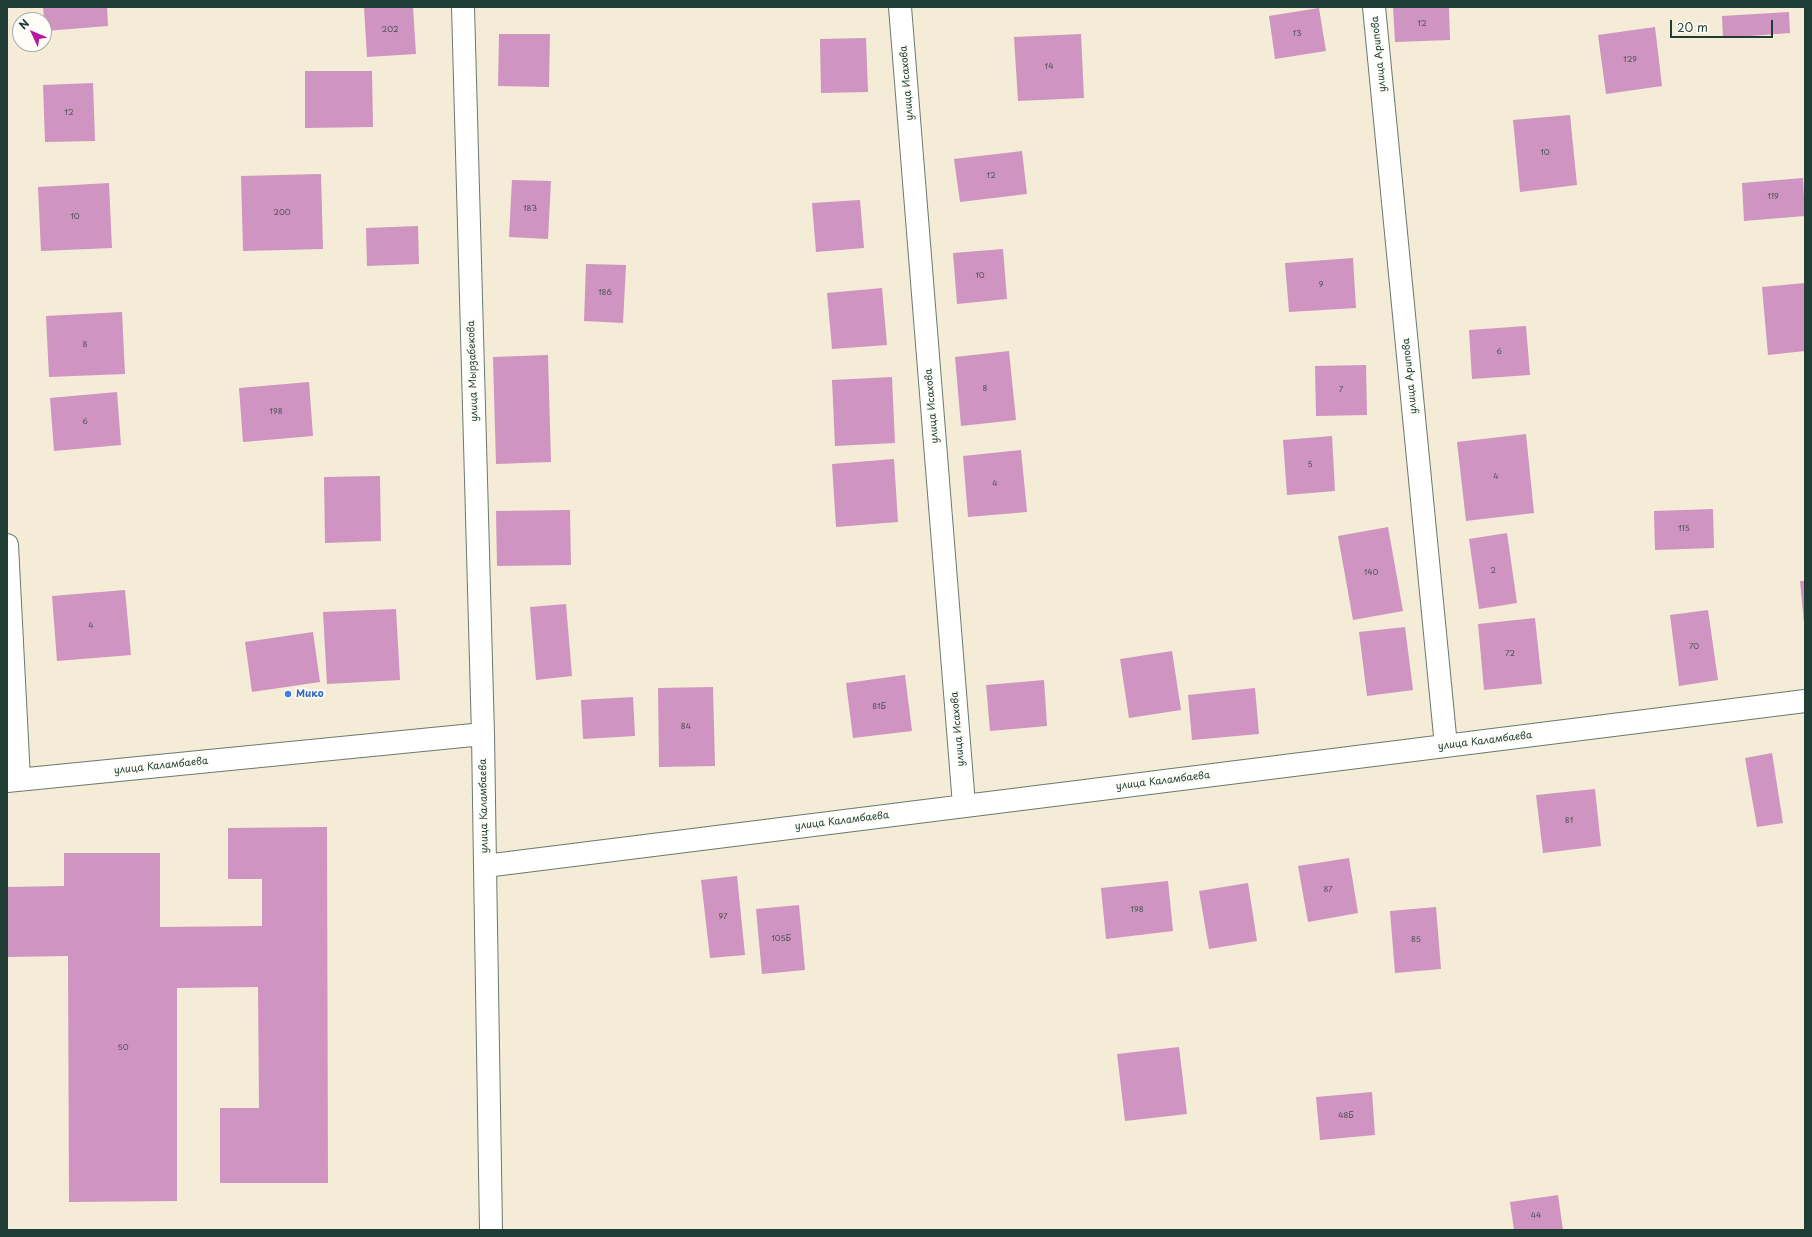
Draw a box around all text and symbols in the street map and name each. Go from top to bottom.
north arrow [12,12,52,52]
scale bar [1672,12,1775,38]
text: N [15,15,33,33]
street label: улица Арипова [1369,15,1389,93]
text: 20 m [1677,18,1708,36]
house number: 12 [1417,19,1427,29]
house number: 202 [382,25,398,35]
house number: 13 [1293,29,1301,39]
street label: улица Исахова [898,45,916,121]
house number: 129 [1623,55,1637,65]
house number: 14 [1045,62,1053,72]
house number: 12 [64,108,74,118]
house number: 10 [1540,148,1550,158]
house number: 12 [986,171,996,181]
house number: 119 [1767,192,1779,202]
house number: 183 [523,204,537,214]
house number: 200 [273,208,291,218]
house number: 10 [70,212,80,222]
house number: 10 [975,271,985,281]
house number: 9 [1319,280,1323,290]
house number: 186 [598,288,612,298]
street label: улица Мырзабекова [465,320,481,422]
street label: улица Арипова [1400,337,1420,415]
house number: 8 [83,340,87,350]
house number: 6 [1496,347,1502,357]
street label: улица Исахова [923,368,941,444]
house number: 8 [983,384,987,394]
house number: 7 [1339,385,1343,395]
house number: 198 [269,407,283,417]
house number: 6 [82,417,88,427]
house number: 5 [1307,460,1313,470]
house number: 4 [1493,472,1499,482]
house number: 4 [992,479,998,489]
house number: 115 [1678,524,1690,534]
house number: 2 [1490,566,1496,576]
house number: 140 [1364,568,1378,578]
house number: 4 [88,621,94,631]
house number: 70 [1689,642,1699,652]
house number: 72 [1505,649,1515,659]
place label: Мико [296,688,324,700]
marker: Мико [283,689,293,699]
street label: улица Исахова [949,691,967,767]
house number: 81Б [872,702,886,712]
house number: 84 [681,722,691,732]
street label: улица Каламбаева [1437,729,1533,753]
street label: улица Каламбаева [113,755,209,777]
street label: улица Каламбаева [477,759,491,853]
street label: улица Каламбаева [1115,769,1211,793]
street label: улица Каламбаева [794,809,890,833]
house number: 81 [1565,816,1573,826]
house number: 87 [1323,885,1333,895]
house number: 198 [1130,905,1144,915]
house number: 97 [718,912,728,922]
house number: 105Б [771,934,791,944]
house number: 85 [1411,935,1421,945]
house number: 50 [118,1043,128,1053]
house number: 48Б [1338,1111,1354,1121]
house number: 44 [1531,1211,1541,1221]

